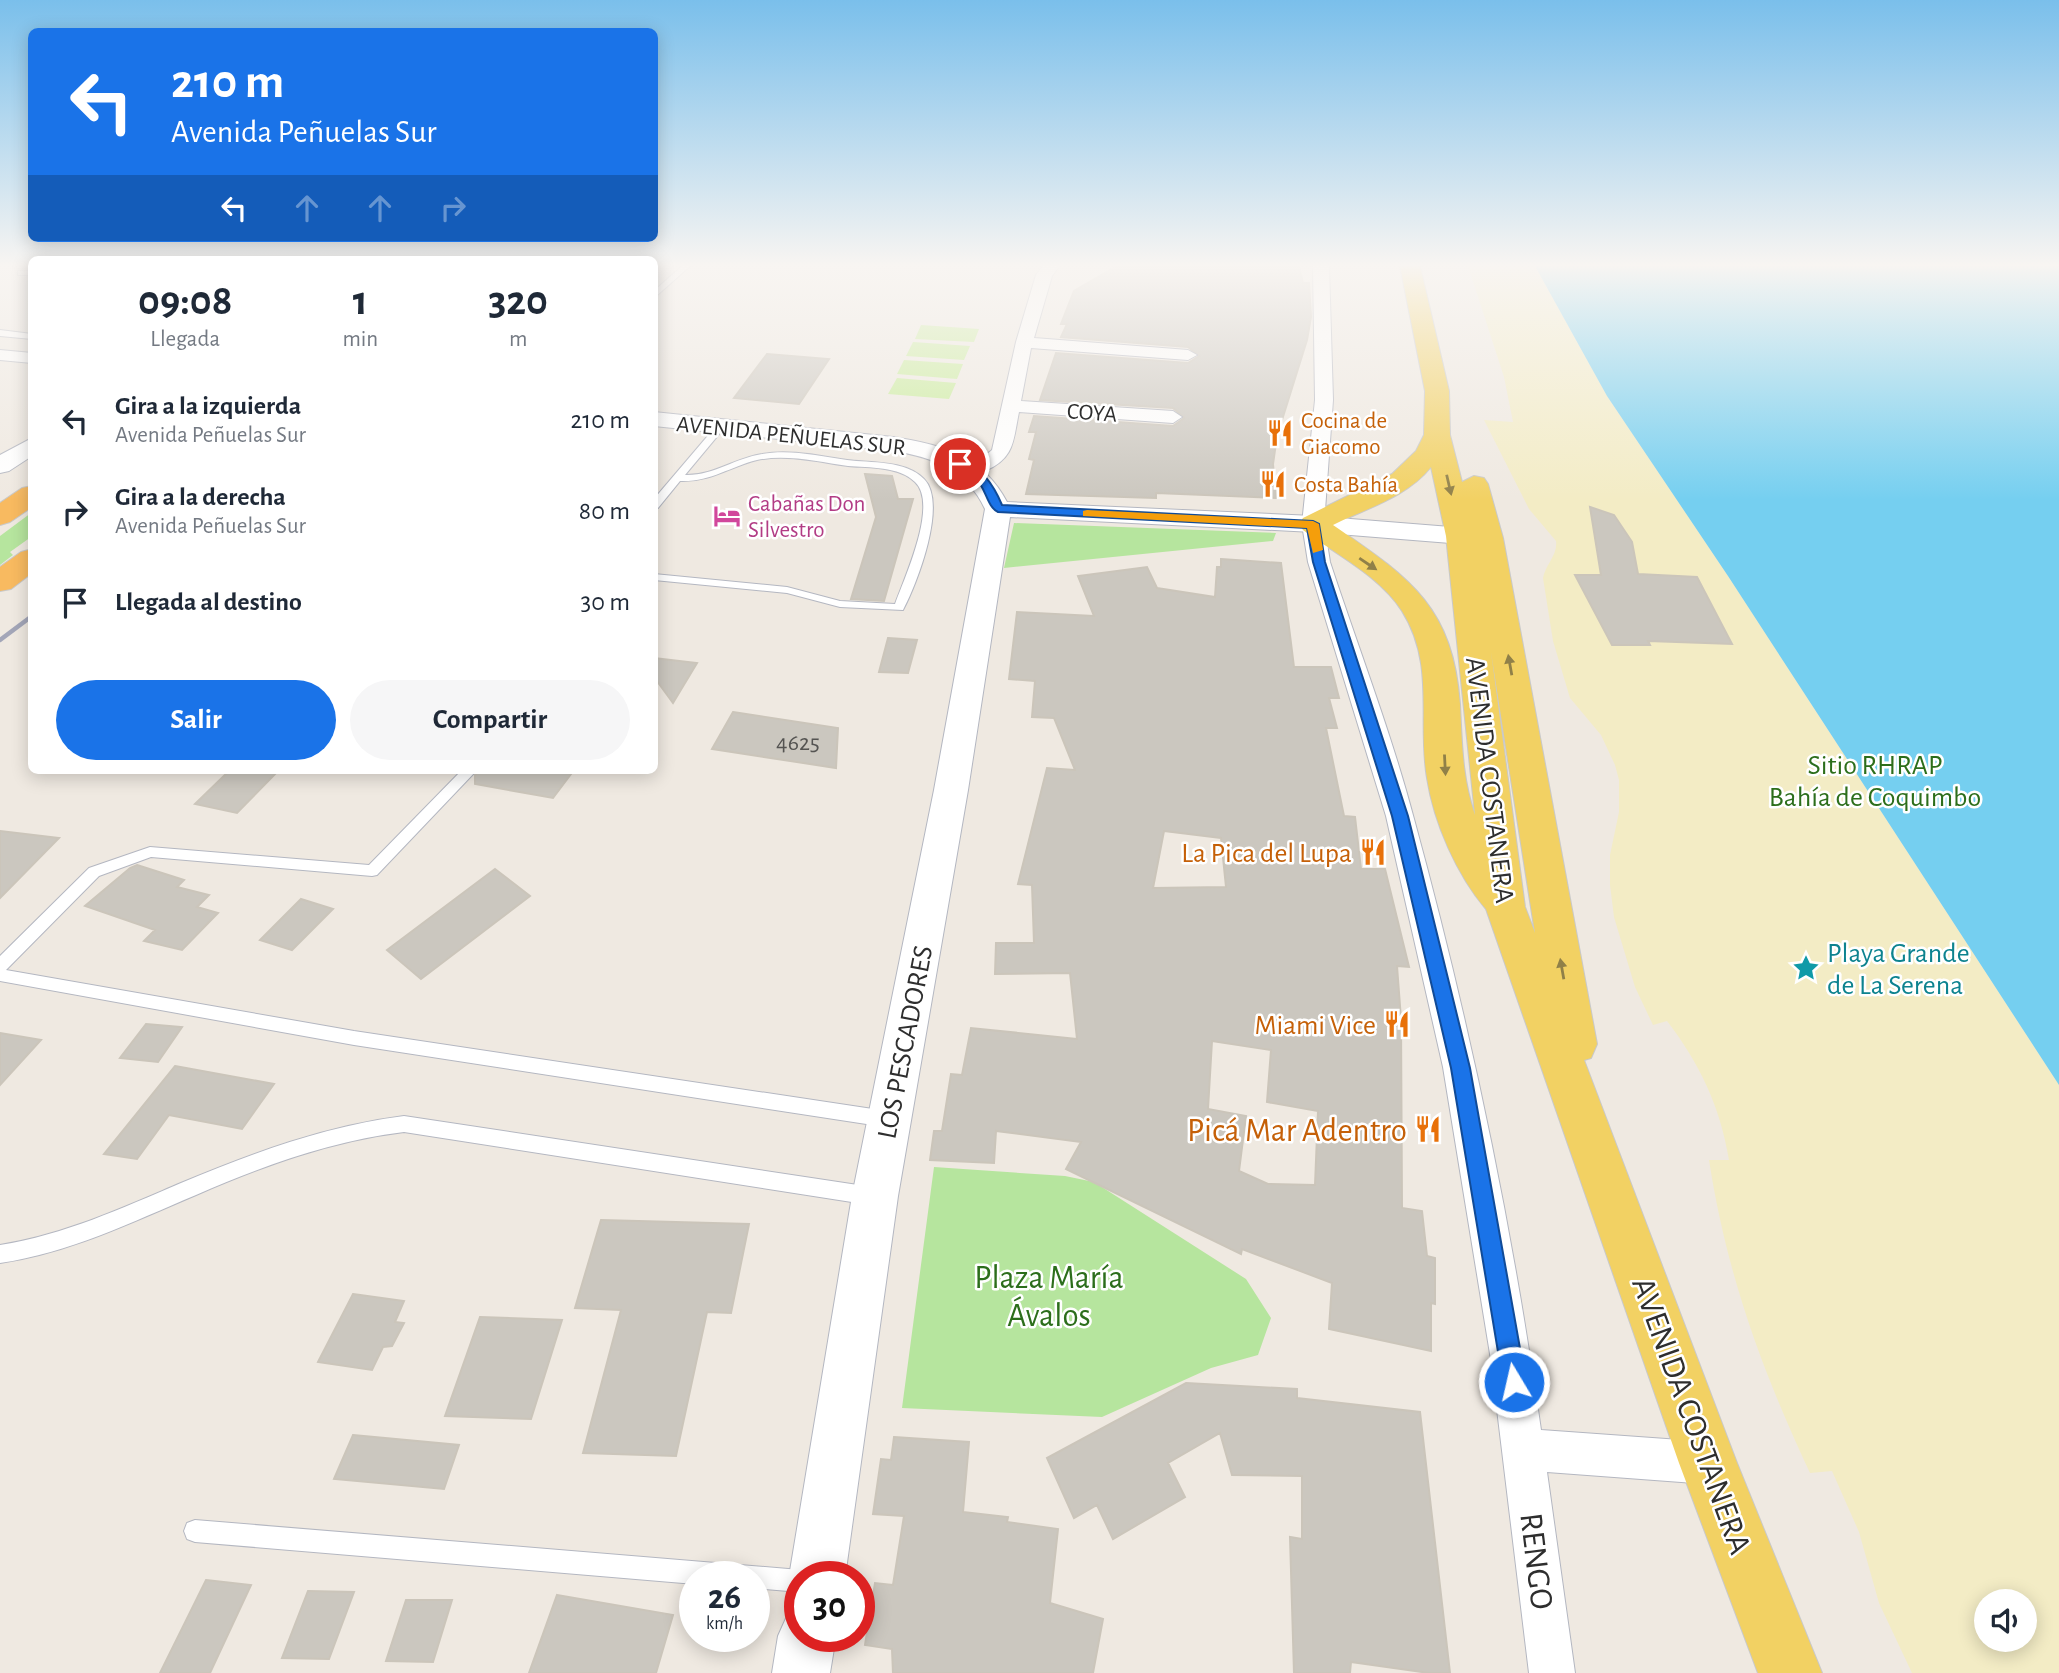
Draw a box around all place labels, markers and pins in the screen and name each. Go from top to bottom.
place label: Cocina de Giacomo [1301,410,1387,459]
restaurant icon: Cocina de Giacomo [1265,418,1295,448]
pin [930,434,990,494]
restaurant icon: Costa Bahía [1258,469,1288,499]
place label: Costa Bahía [1294,474,1398,497]
place label: Cabañas Don Silvestro [748,493,865,542]
hotel icon: Cabañas Don Silvestro [712,501,742,531]
restaurant icon: La Pica del Lupa [1358,837,1388,867]
place label: La Pica del Lupa [1181,840,1352,868]
place label: Playa Grande de La Serena [1827,940,1970,1000]
place icon: Playa Grande de La Serena [1791,953,1821,983]
restaurant icon: Miami Vice [1382,1009,1412,1039]
place label: Miami Vice [1254,1012,1376,1040]
restaurant icon: Picá Mar Adentro [1413,1114,1443,1144]
place label: Picá Mar Adentro [1187,1115,1407,1148]

